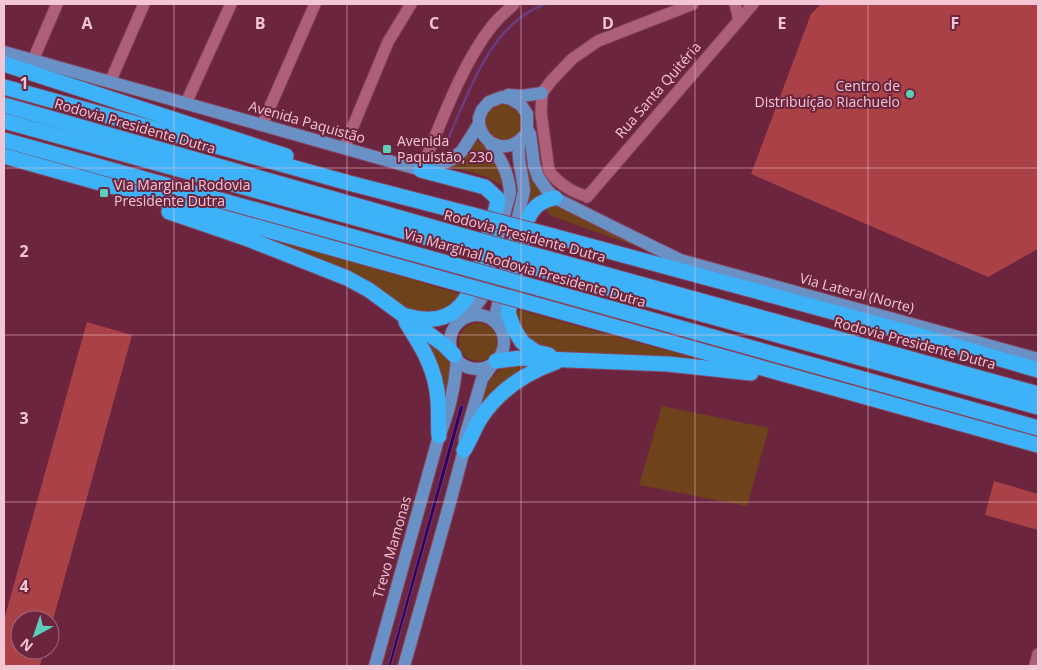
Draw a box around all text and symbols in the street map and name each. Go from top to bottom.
text: A [81,12,93,34]
text: B [255,12,265,34]
text: C [429,12,439,34]
text: D [602,12,614,34]
text: E [778,12,787,34]
text: F [951,12,959,34]
street label: Rua Santa Quitéria [610,37,705,142]
text: 1 [19,72,29,94]
place label: Centro de Distribuíção Riachuelo [755,76,900,111]
marker: Centro de Distribuíção Riachuelo [904,88,916,100]
street label: Rodovia Presidente Dutra [52,93,218,158]
street label: Avenida Paquistão [247,96,368,147]
place label: Avenida Paquistão, 230 [397,131,493,166]
marker: Avenida Paquistão, 230 [381,143,393,155]
place label: Via Marginal Rodovia Presidente Dutra [114,175,250,210]
marker: Via Marginal Rodovia Presidente Dutra [98,187,110,199]
street label: Rodovia Presidente Dutra [442,205,608,266]
street label: Via Marginal Rodovia Presidente Dutra [402,224,648,311]
text: 2 [19,240,29,262]
street label: Via Lateral (Norte) [798,268,916,317]
street label: Rodovia Presidente Dutra [832,312,998,373]
text: 3 [19,407,29,429]
street label: Trevo Mamonas [368,493,415,600]
text: 4 [19,575,29,597]
north arrow [10,610,60,660]
text: N [16,634,37,656]

